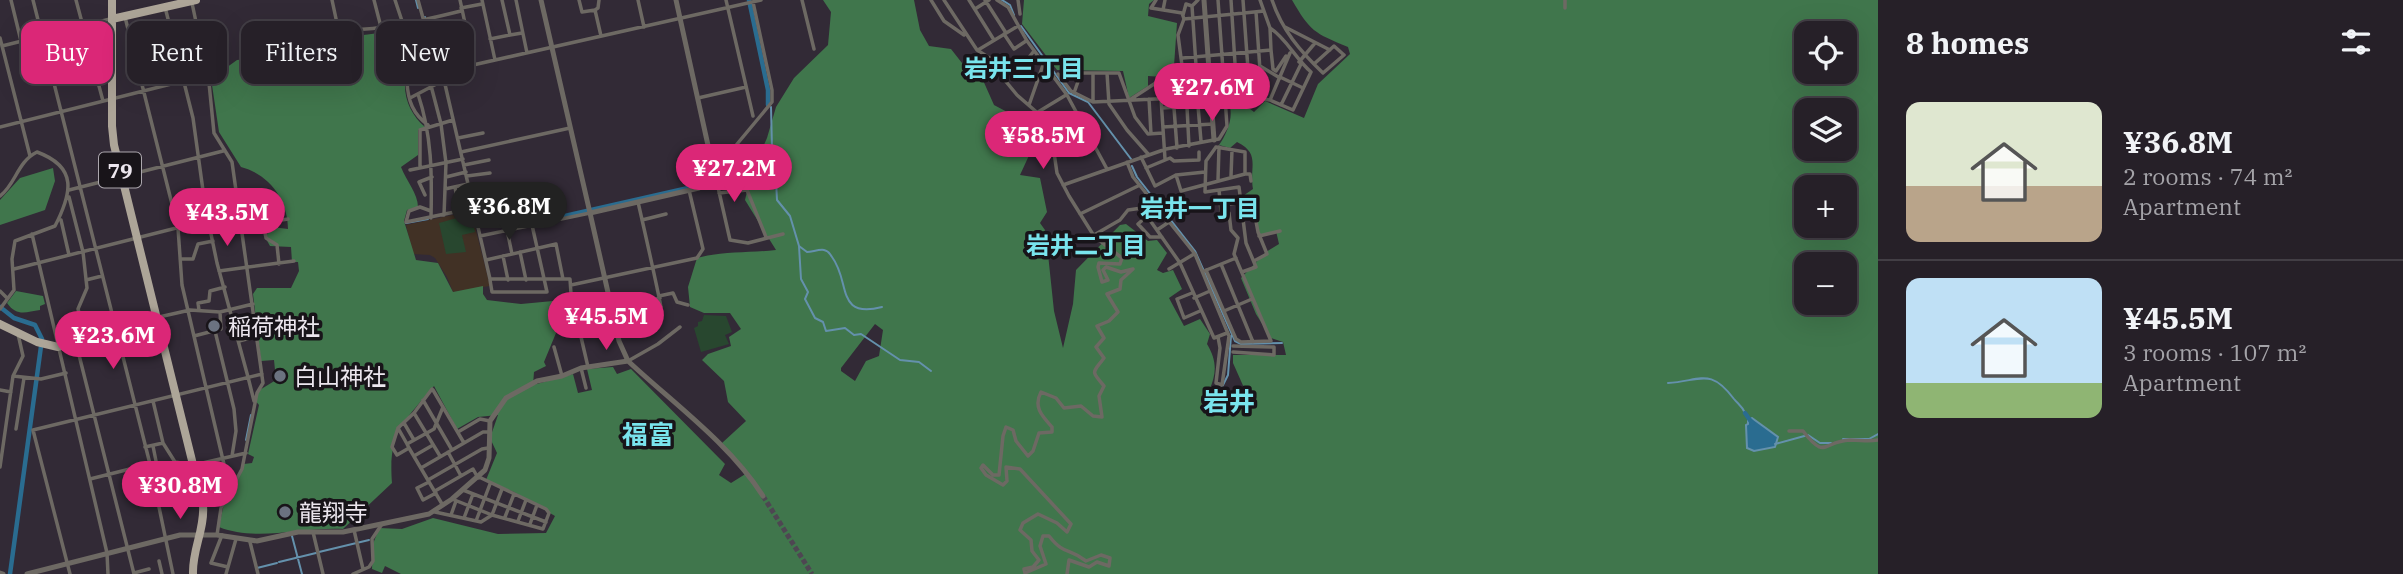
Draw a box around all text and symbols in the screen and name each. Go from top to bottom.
chip: Buy [21,21,113,84]
chip: Rent [127,21,227,84]
chip: Filters [241,21,362,84]
chip: New [376,21,474,84]
map controls [1794,21,1857,315]
button: locate [1794,21,1857,84]
text: 8 homes [1906,23,2029,62]
icon: filters [2337,23,2375,61]
district label: 岩井三丁目 [964,52,1084,84]
pin: ¥27.6M [1155,64,1269,123]
text: ¥27.6M [1170,71,1254,101]
button: layers [1794,98,1857,161]
pin: ¥58.5M [986,111,1100,171]
text: ¥58.5M [1001,119,1085,149]
text: ¥36.8M [2123,122,2233,161]
icon: home [1962,130,2046,214]
pin: ¥27.2M [677,144,791,204]
road number: 79 [99,152,141,188]
text: ¥27.2M [692,152,776,182]
text: 2 rooms · 74 m² [2123,161,2293,191]
button: + [1794,175,1857,238]
pin: ¥36.8M [452,182,566,242]
pin: ¥43.5M [170,188,284,248]
text: ¥36.8M [467,190,551,220]
text: Apartment [2123,191,2241,221]
district label: 岩井一丁目 [1140,192,1260,224]
text: ¥43.5M [185,196,269,226]
district label: 岩井二丁目 [1026,229,1146,261]
button: − [1794,252,1857,315]
pin: ¥45.5M [549,292,663,352]
text: ¥45.5M [2123,298,2233,337]
text: ¥45.5M [564,300,648,330]
icon: home [1962,306,2046,390]
place label: 稲荷神社 [228,311,320,341]
pin: ¥23.6M [56,312,170,371]
marker: 稲荷神社 [206,318,222,334]
text: ¥23.6M [71,319,155,349]
text: 3 rooms · 107 m² [2123,337,2306,367]
place label: 白山神社 [294,361,386,391]
text: Apartment [2123,367,2241,397]
marker: 白山神社 [272,368,288,384]
district label: 岩井 [1203,384,1255,418]
district label: 福富 [622,417,674,451]
pin: ¥30.8M [123,462,237,521]
text: ¥30.8M [138,469,222,499]
place label: 龍翔寺 [299,497,368,527]
marker: 龍翔寺 [277,504,293,520]

